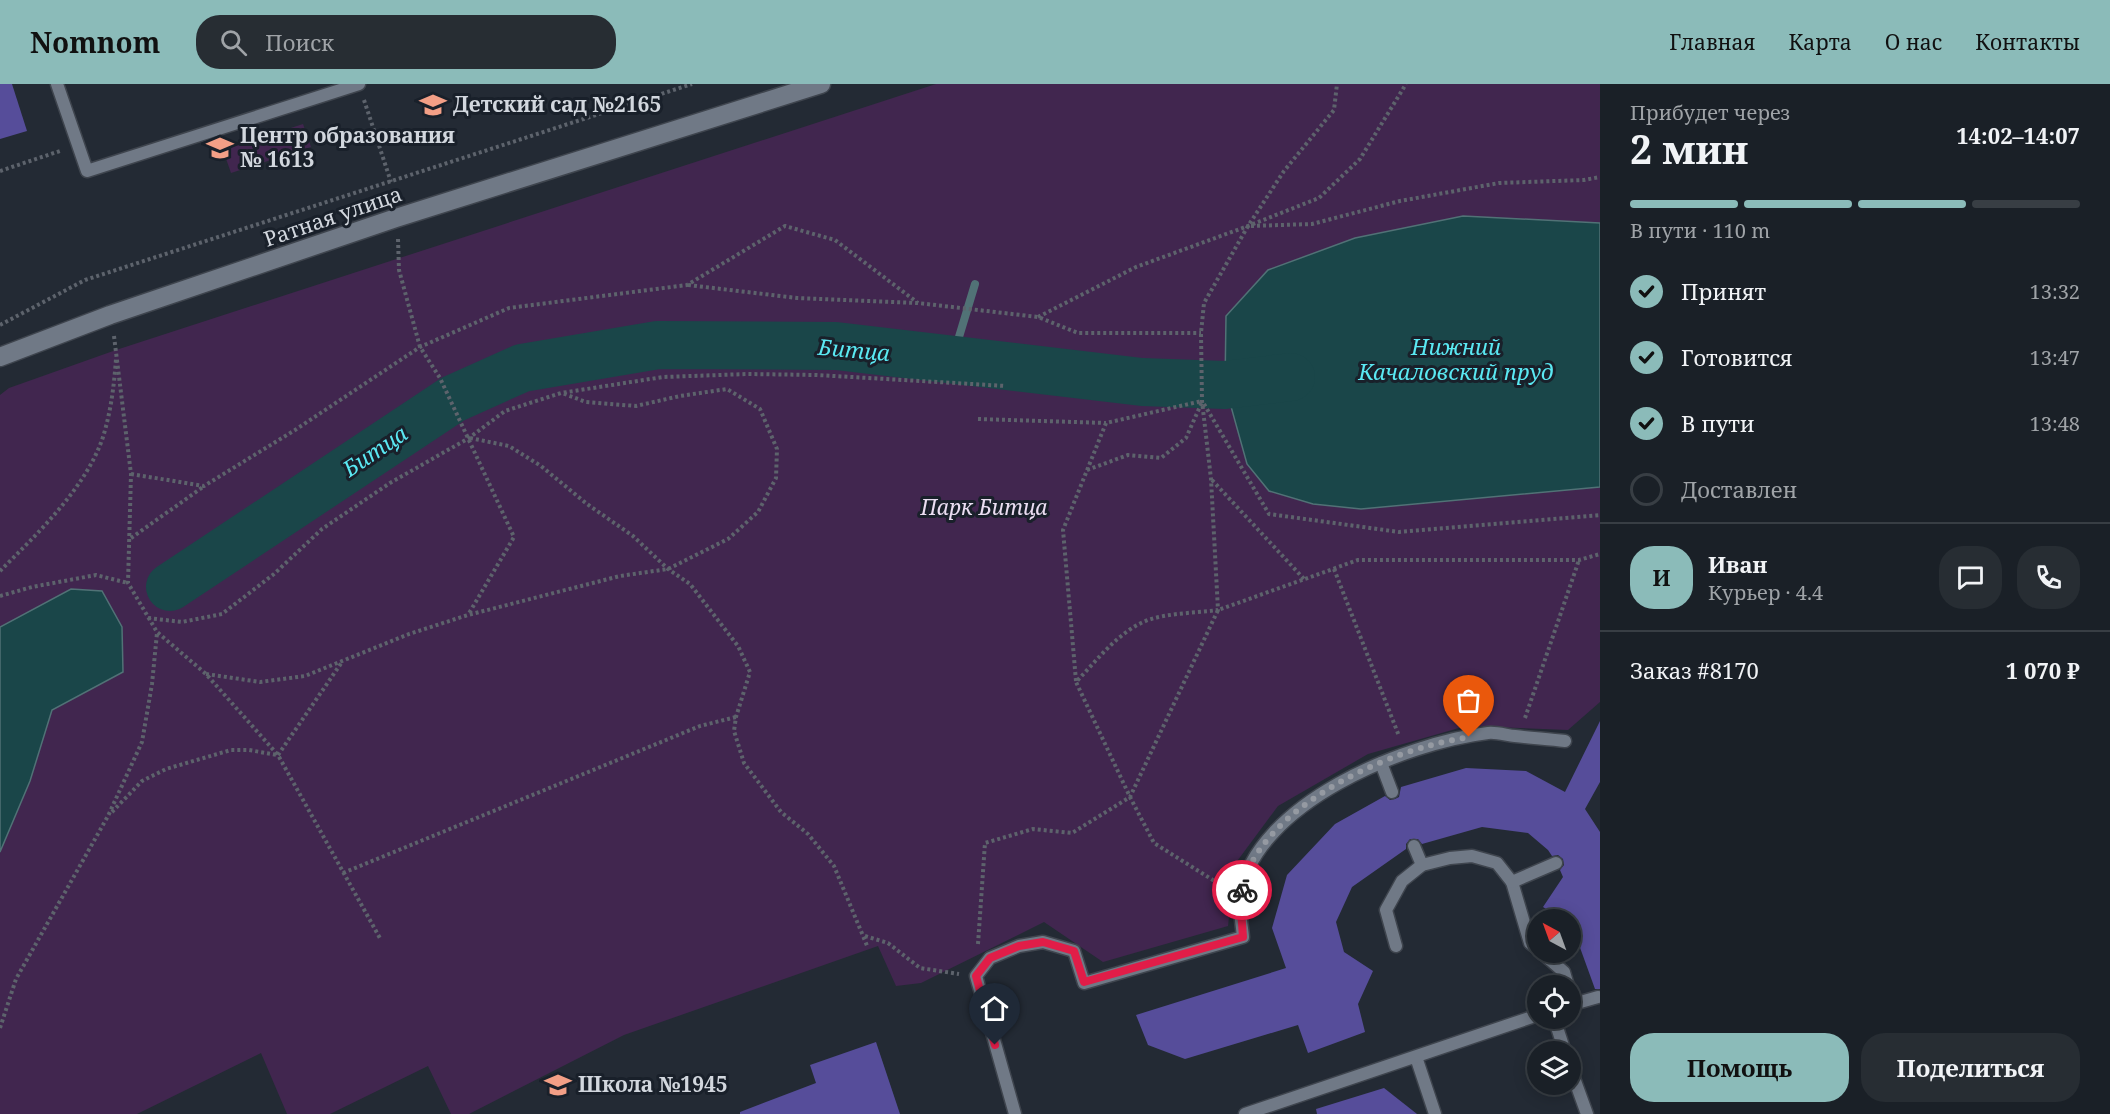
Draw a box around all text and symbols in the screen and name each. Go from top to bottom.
search box [196,15,616,69]
text: Nomnom [30,23,160,61]
icon: search [217,26,250,59]
text: Поиск [265,27,334,57]
text: Главная [1669,28,1756,56]
text: Карта [1789,28,1852,56]
text: О нас [1885,28,1942,56]
text: Контакты [1975,28,2080,56]
school or university icon: Детский сад №2165 [418,90,448,120]
place label: Детский сад №2165 [453,90,661,118]
text: Прибудет через [1630,99,1790,126]
text: 14:02–14:07 [1956,120,2080,150]
place label: Центр образования № 1613 [240,121,455,173]
text: 2 мин [1630,122,1748,175]
school or university icon: Центр образования № 1613 [205,133,235,163]
street label: Ратная улица [260,179,405,253]
text: В пути · 110 m [1630,217,1770,244]
icon: check [1630,275,1663,308]
text: Принят [1681,276,1766,306]
text: 13:32 [2030,278,2080,305]
water label: Битца [816,331,892,367]
water label: Нижний Качаловский пруд [1357,331,1554,386]
icon: check [1630,341,1663,374]
text: Готовится [1681,342,1793,372]
text: 13:47 [2030,344,2080,371]
icon: check [1630,407,1663,440]
text: В пути [1681,408,1755,438]
text: 13:48 [2030,410,2080,437]
water label: Битца [335,417,413,483]
text: Доставлен [1681,474,1797,504]
park label: Парк Битца [919,493,1048,521]
button: chat [1939,546,2002,609]
button: phone [2017,546,2080,609]
text: Иван [1708,549,1767,579]
text: И [1652,562,1671,592]
text: Курьер · 4.4 [1708,579,1823,606]
text: Заказ #8170 [1630,655,1759,685]
text: 1 070 ₽ [2006,655,2080,685]
pin [1443,675,1494,737]
icon: bag [1452,684,1485,717]
courier [1212,860,1272,920]
icon: bike [1226,874,1259,907]
north arrow [1527,909,1581,963]
map controls [1527,909,1581,1095]
button: locate [1527,975,1581,1029]
pin [969,983,1020,1045]
icon: home [978,992,1011,1025]
button: Помощь [1630,1033,1849,1102]
button: Поделиться [1861,1033,2080,1102]
button: layers [1527,1041,1581,1095]
school or university icon: Школа №1945 [543,1070,573,1100]
place label: Школа №1945 [578,1070,728,1098]

